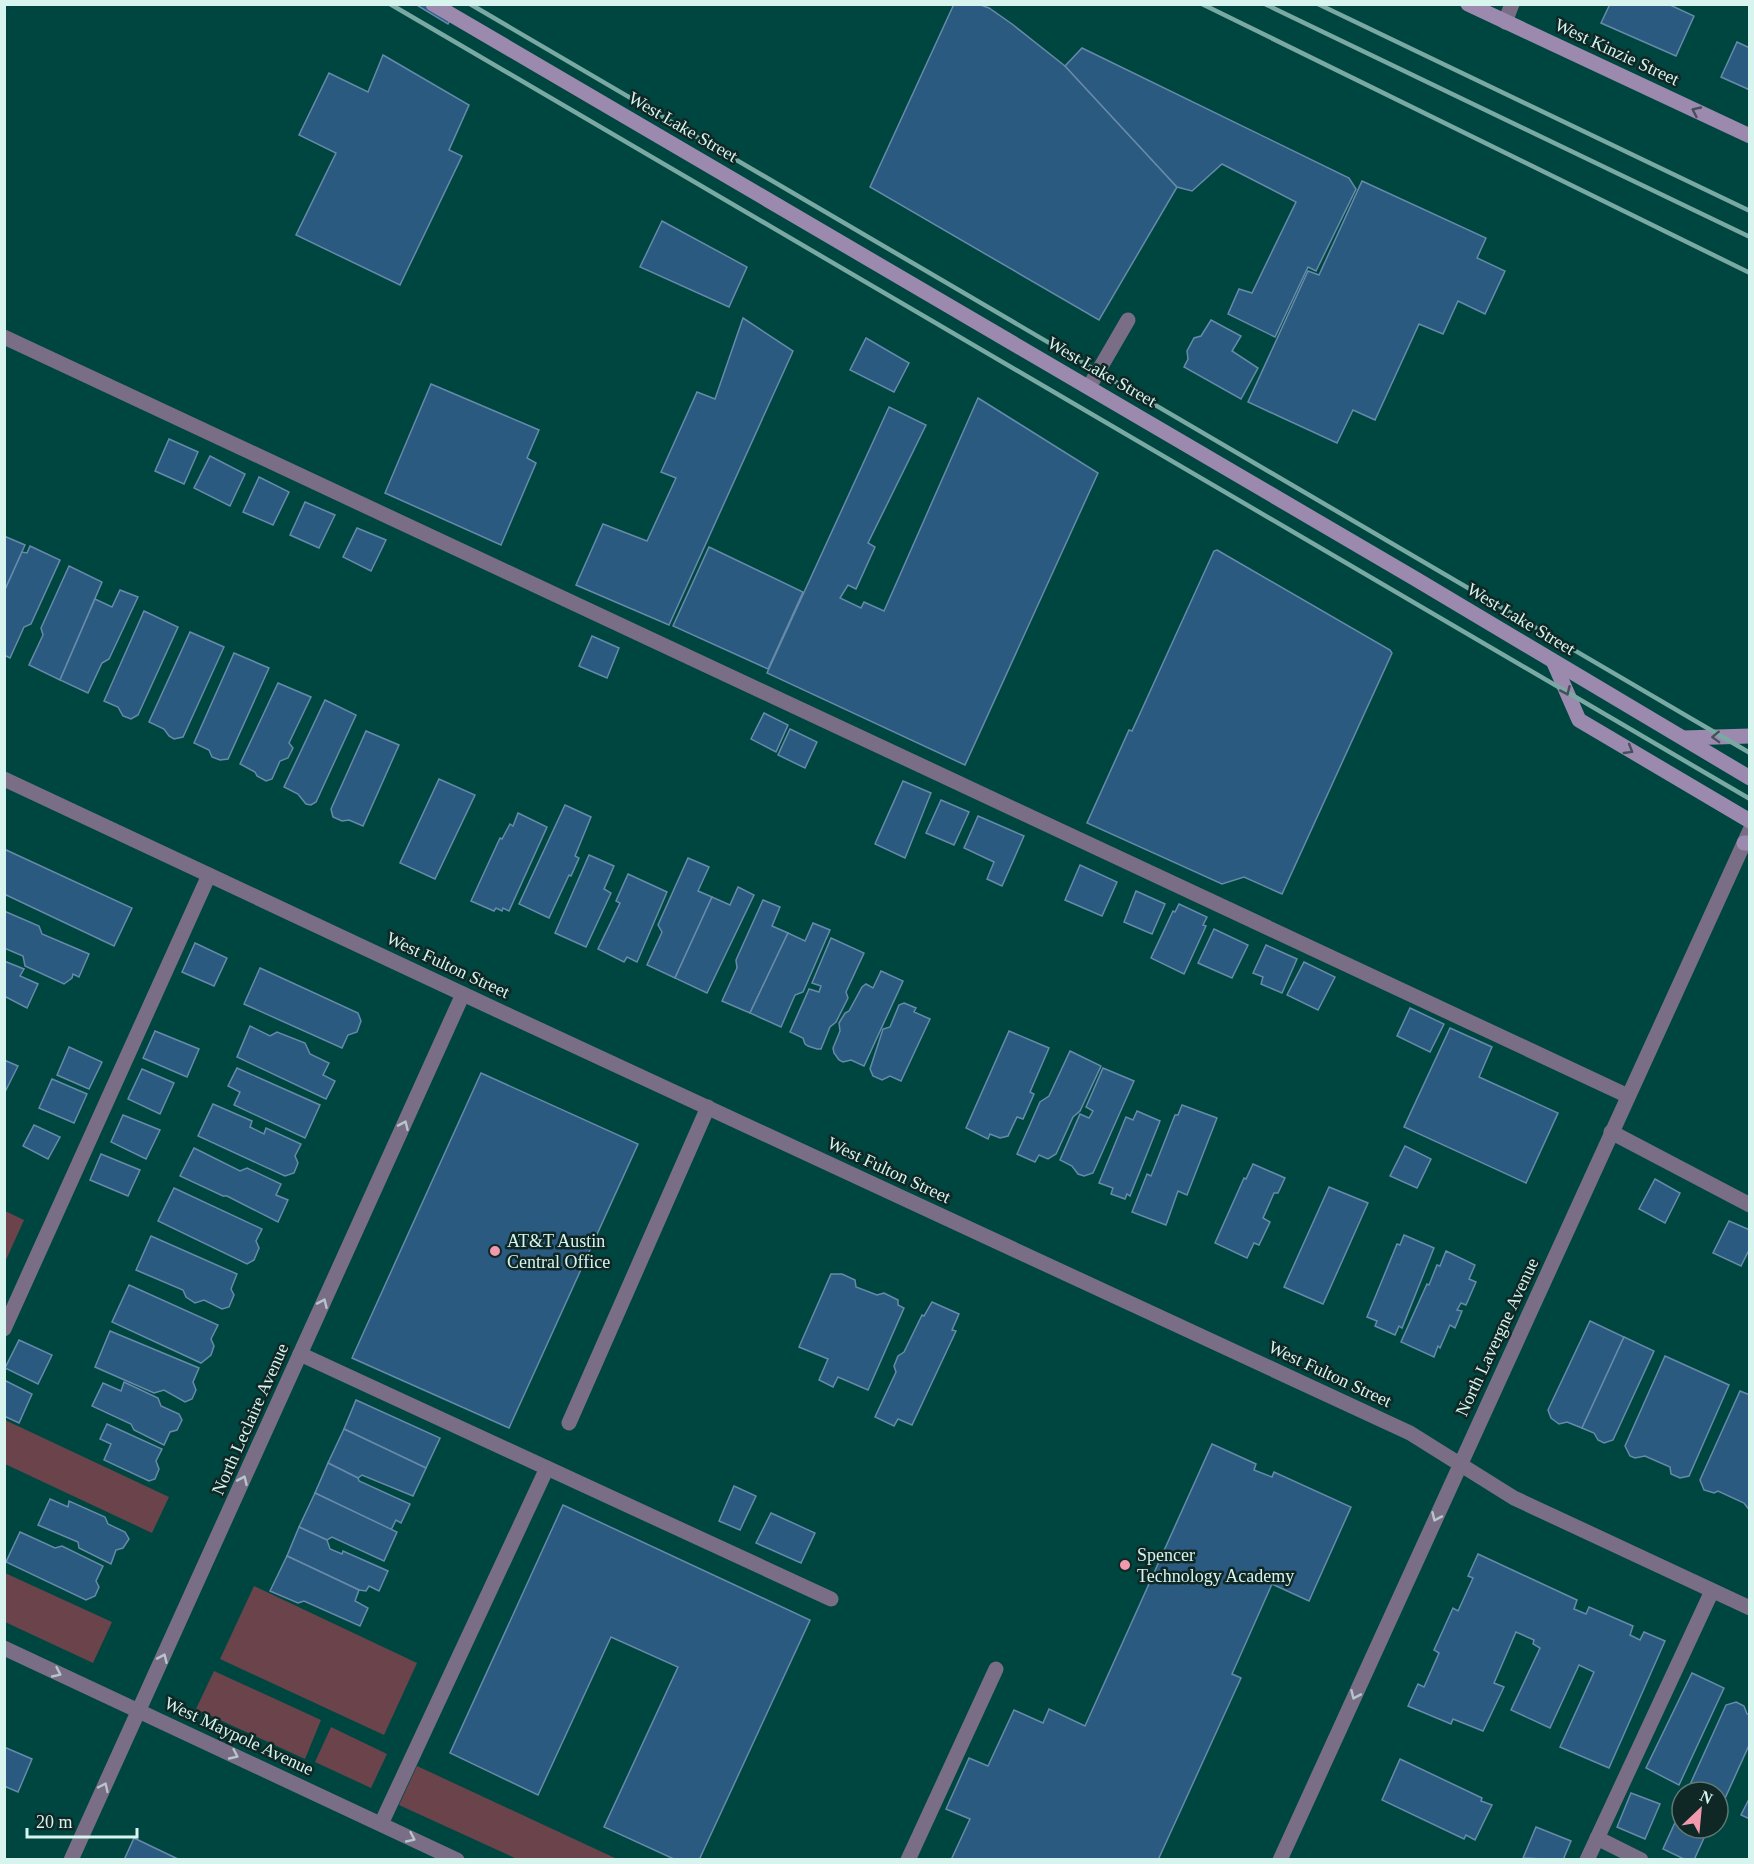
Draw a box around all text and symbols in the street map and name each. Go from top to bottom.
street label: West Kinzie Street [1552,15,1682,89]
street label: West Lake Street [625,88,741,166]
one-way arrow [1692,106,1703,118]
street label: West Lake Street [1044,333,1160,411]
street label: West Lake Street [1463,579,1579,659]
one-way arrow [1559,685,1571,696]
one-way arrow [1711,730,1720,743]
one-way arrow [1623,742,1633,754]
street label: West Fulton Street [383,928,513,1002]
one-way arrow [397,1120,409,1131]
street label: West Fulton Street [824,1133,954,1207]
place label: AT&T Austin Central Office [507,1231,610,1272]
marker: AT&T Austin Central Office [488,1244,502,1258]
street label: North Lavergne Avenue [1452,1255,1542,1419]
one-way arrow [316,1298,328,1309]
street label: West Fulton Street [1265,1337,1395,1411]
street label: North Leclaire Avenue [208,1340,292,1498]
one-way arrow [236,1476,248,1487]
one-way arrow [1431,1511,1443,1522]
place label: Spencer Technology Academy [1137,1545,1294,1586]
marker: Spencer Technology Academy [1118,1558,1132,1572]
one-way arrow [155,1653,167,1664]
one-way arrow [51,1666,62,1678]
one-way arrow [1351,1688,1363,1699]
street label: West Maypole Avenue [161,1693,317,1779]
one-way arrow [228,1748,239,1760]
north arrow [1670,1780,1730,1840]
one-way arrow [96,1783,108,1794]
text: N [1697,1787,1716,1807]
scale bar [27,1801,136,1839]
text: 20 m [36,1812,73,1832]
one-way arrow [404,1831,415,1843]

